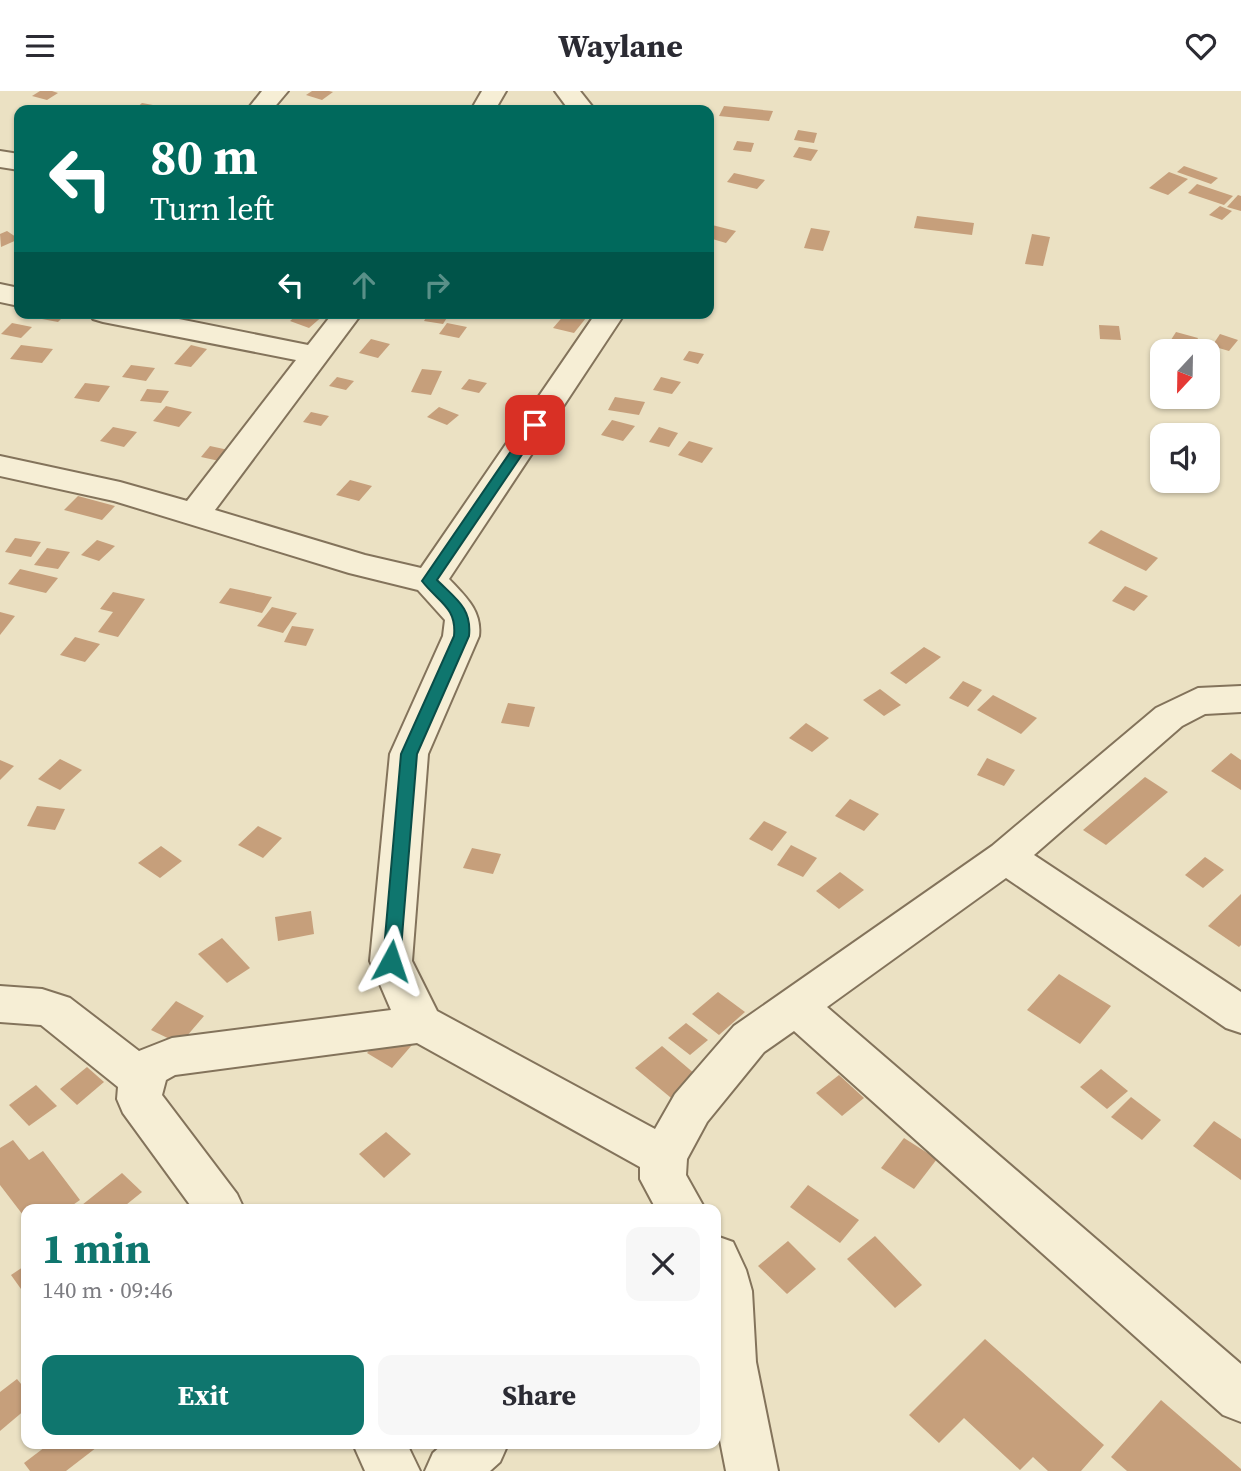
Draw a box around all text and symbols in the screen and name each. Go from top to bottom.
text: Waylane [558,24,683,68]
icon: menu [21,27,59,65]
icon: heart [1182,27,1220,65]
text: 80 m [150,123,258,190]
icon: left [35,133,126,224]
text: Turn left [150,187,274,231]
icon: left [272,266,310,304]
icon: ahead [345,266,383,304]
icon: right [418,266,456,304]
north arrow [1150,339,1220,409]
map controls [1150,339,1220,493]
pin [505,395,565,455]
icon: arrive [516,406,554,444]
button: sound [1150,423,1220,493]
position arrow [354,924,428,998]
text: 1 min [42,1219,151,1277]
button: close [626,1227,700,1301]
text: 140 m · 09:46 [42,1274,173,1306]
button: Exit [42,1355,364,1435]
button: Share [378,1355,700,1435]

